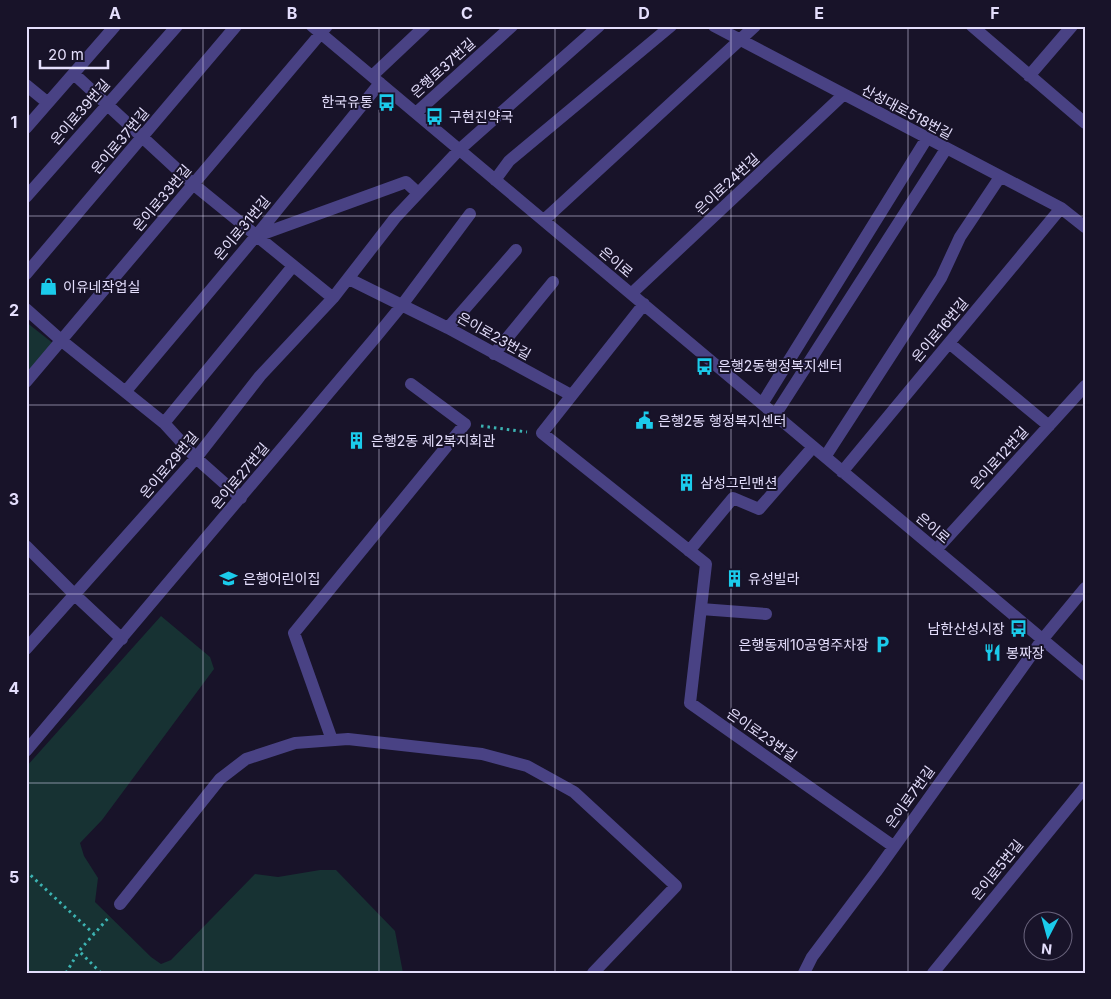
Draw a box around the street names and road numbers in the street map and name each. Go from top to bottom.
street label: 은행로37번길 [407,34,478,101]
street label: 은이로39번길 [46,75,113,148]
street label: 산성대로518번길 [859,81,955,143]
street label: 은이로37번길 [87,104,152,177]
street label: 은이로24번길 [691,150,762,218]
street label: 은이로33번길 [129,161,194,234]
street label: 은이로31번길 [210,192,273,263]
street label: 은이로 [596,243,637,281]
street label: 은이로16번길 [908,294,971,365]
street label: 은이로23번길 [454,308,534,363]
street label: 은이로12번길 [966,423,1031,493]
street label: 은이로29번길 [136,428,201,501]
street label: 은이로27번길 [207,439,272,512]
street label: 은이로 [913,509,954,547]
street label: 은이로23번길 [724,704,801,765]
street label: 은이로7번길 [881,762,938,831]
street label: 은이로5번길 [967,836,1026,903]

